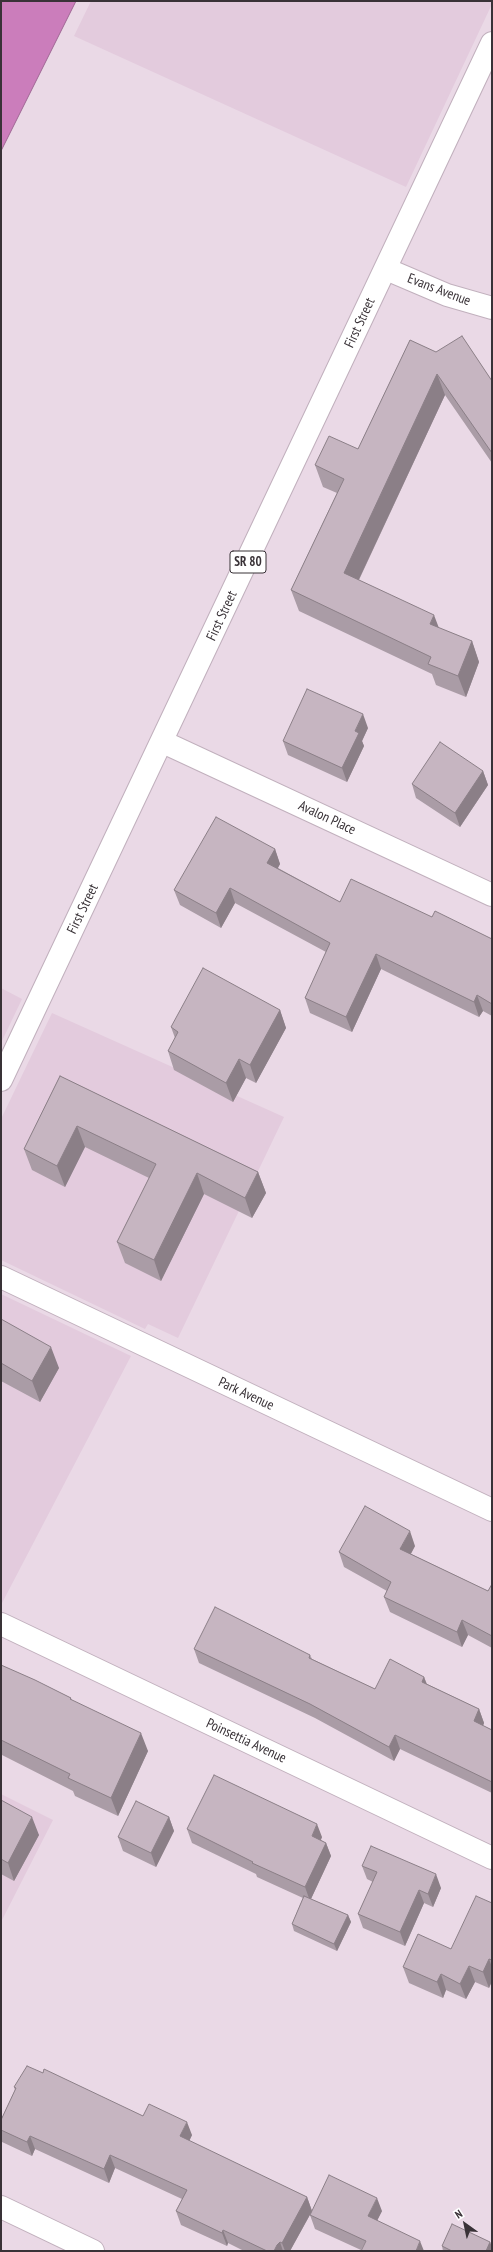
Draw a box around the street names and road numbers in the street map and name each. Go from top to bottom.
street label: Evans Avenue [405,270,473,310]
street label: First Street [341,295,379,351]
road number: SR 80 [230,551,266,573]
street label: First Street [203,588,241,644]
street label: Avalon Place [296,797,358,839]
street label: First Street [64,881,102,937]
street label: Park Avenue [216,1374,276,1414]
street label: Poinsettia Avenue [203,1715,289,1767]

